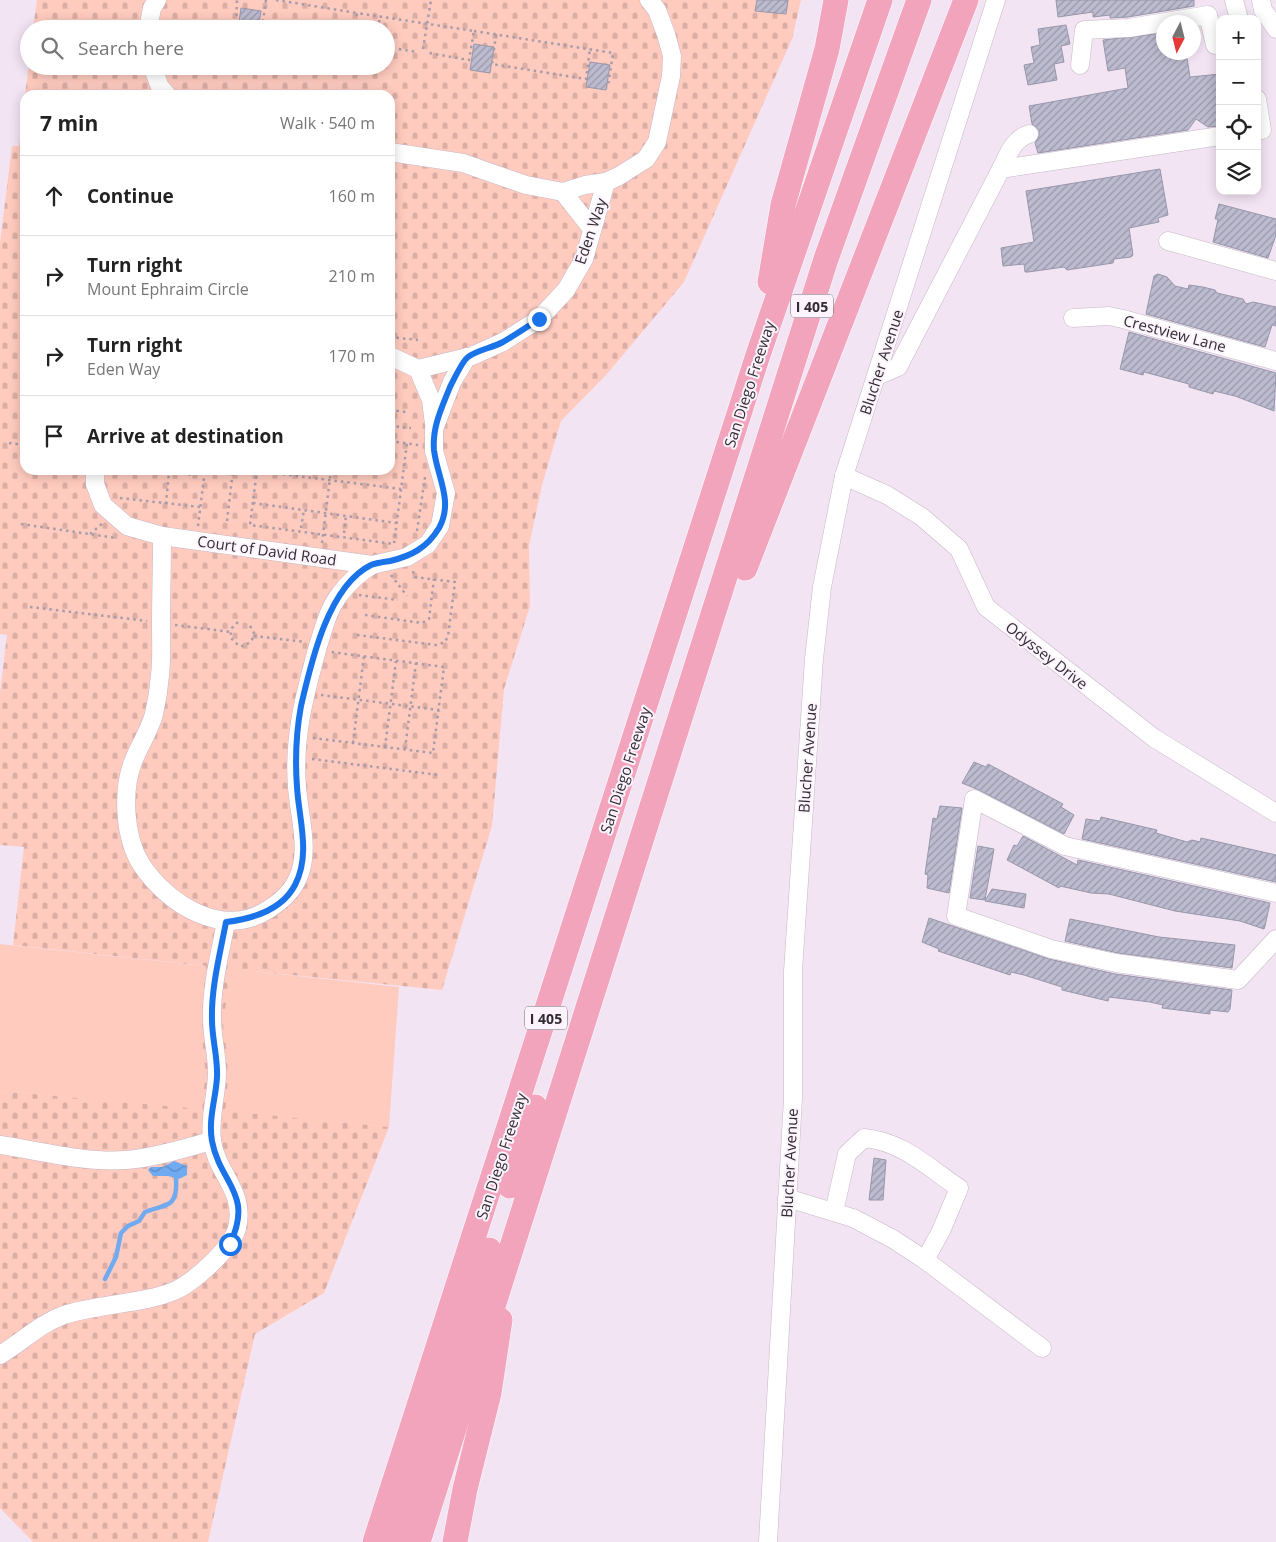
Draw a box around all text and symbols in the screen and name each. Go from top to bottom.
north arrow [1156,15,1201,60]
map controls [1216,15,1261,195]
button: + [1216,15,1261,60]
search box [20,20,395,75]
icon: search [38,34,66,62]
text: Search here [78,35,184,61]
button: − [1216,60,1261,105]
button: locate [1216,105,1261,150]
text: 7 min [40,109,98,137]
text: Walk · 540 m [280,112,375,134]
button: layers [1216,150,1261,195]
icon: ahead [40,182,68,210]
text: Continue [87,183,174,209]
text: 160 m [329,185,375,207]
street label: Eden Way [569,195,611,267]
text: Turn right [87,252,182,278]
icon: right [40,262,68,290]
text: 210 m [329,265,375,287]
text: Mount Ephraim Circle [87,278,249,300]
road number: I 405 [791,294,833,318]
street label: Blucher Avenue [855,307,907,417]
route end [528,308,551,331]
street label: Crestview Lane [1121,310,1229,356]
street label: San Diego Freeway [719,318,779,450]
text: Turn right [87,332,182,358]
icon: right [40,342,68,370]
text: 170 m [329,345,375,367]
text: Eden Way [87,358,160,380]
icon: arrive [40,422,68,450]
text: Arrive at destination [87,423,284,449]
street label: Court of David Road [196,530,338,570]
street label: Odyssey Drive [1002,617,1092,693]
street label: Blucher Avenue [793,703,821,813]
street label: San Diego Freeway [595,704,655,836]
road number: I 405 [525,1006,567,1030]
street label: San Diego Freeway [471,1090,531,1222]
street label: Blucher Avenue [776,1108,802,1218]
route start [219,1233,242,1256]

